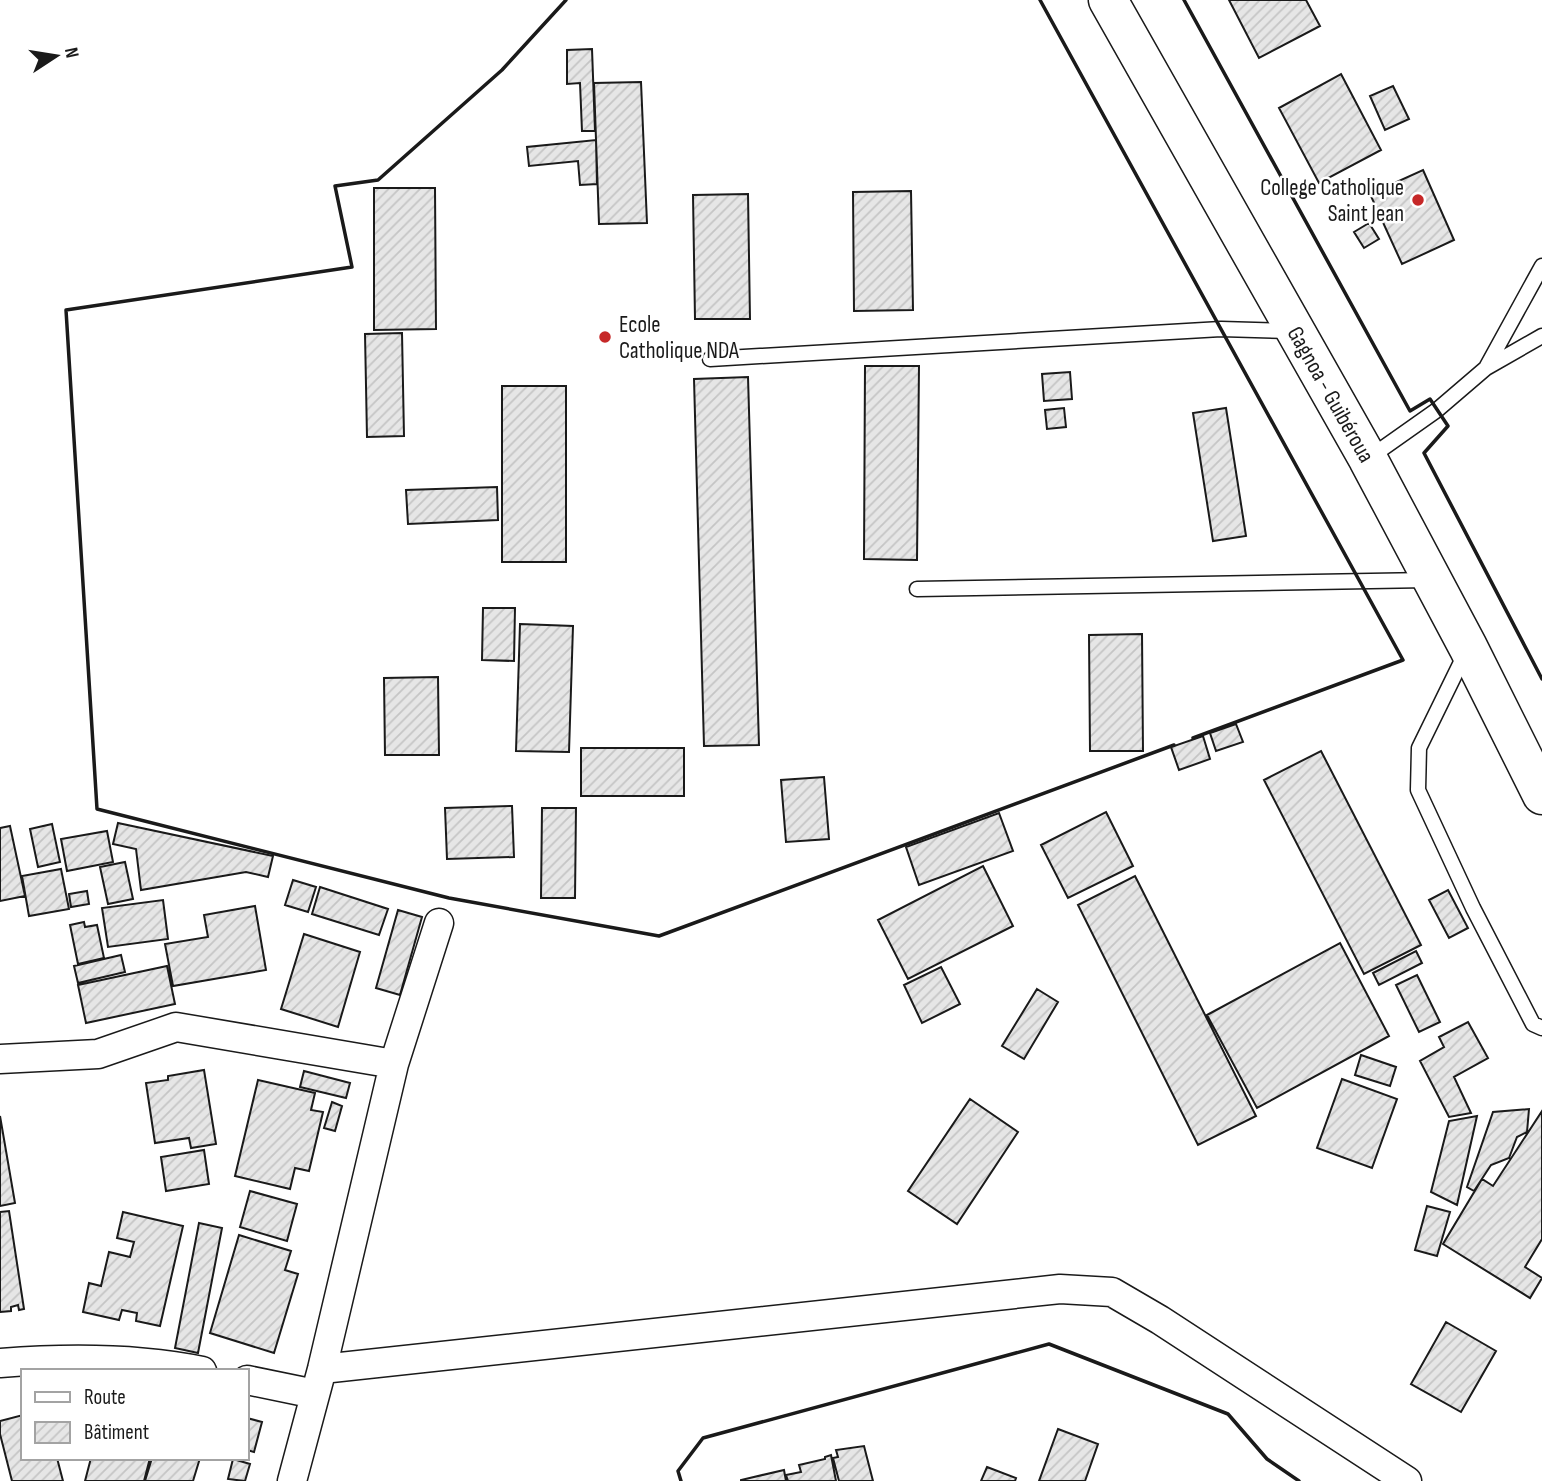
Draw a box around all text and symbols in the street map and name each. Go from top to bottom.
north arrow [21,21,91,91]
text: N [59,45,83,60]
place label: College Catholique Saint Jean [1260,174,1404,228]
marker: College Catholique Saint Jean [1410,192,1426,208]
place label: Ecole Catholique NDA [619,311,739,365]
street label: Gagnoa - Guibéroua [1281,322,1380,468]
marker: Ecole Catholique NDA [597,329,613,345]
legend [21,1369,248,1460]
text: Route [84,1385,126,1410]
text: Bâtiment [84,1420,149,1445]

